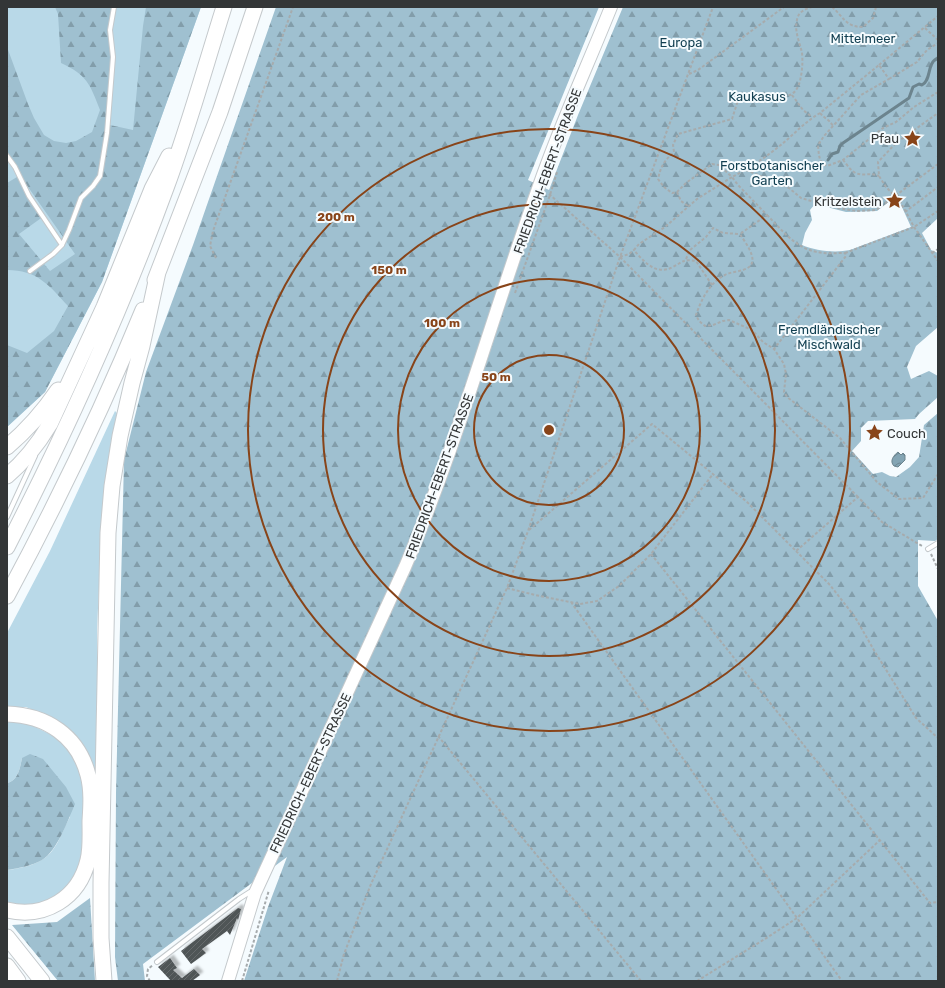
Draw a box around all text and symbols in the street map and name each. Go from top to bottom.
park label: Mittelmeer [830,31,896,46]
park label: Europa [660,35,702,50]
street label: FRIEDRICH-EBERT-STRASSE [511,86,584,256]
park label: Kaukasus [728,89,786,104]
place icon: Pfau [902,128,922,148]
place label: Pfau [871,131,899,146]
park label: Forstbotanischer Garten [720,158,824,188]
place icon: Kritzelstein [885,191,905,211]
place label: Kritzelstein [814,194,882,209]
text: 200 m [317,210,355,224]
text: 150 m [371,263,407,277]
text: 100 m [424,316,460,330]
park label: Fremdländischer Mischwald [778,322,880,352]
text: 50 m [481,370,511,384]
street label: FRIEDRICH-EBERT-STRASSE [403,391,476,561]
centre of rings [542,423,556,437]
place icon: Couch [864,423,884,443]
place label: Couch [887,426,926,441]
street label: FRIEDRICH-EBERT-STRASSE [267,691,354,856]

